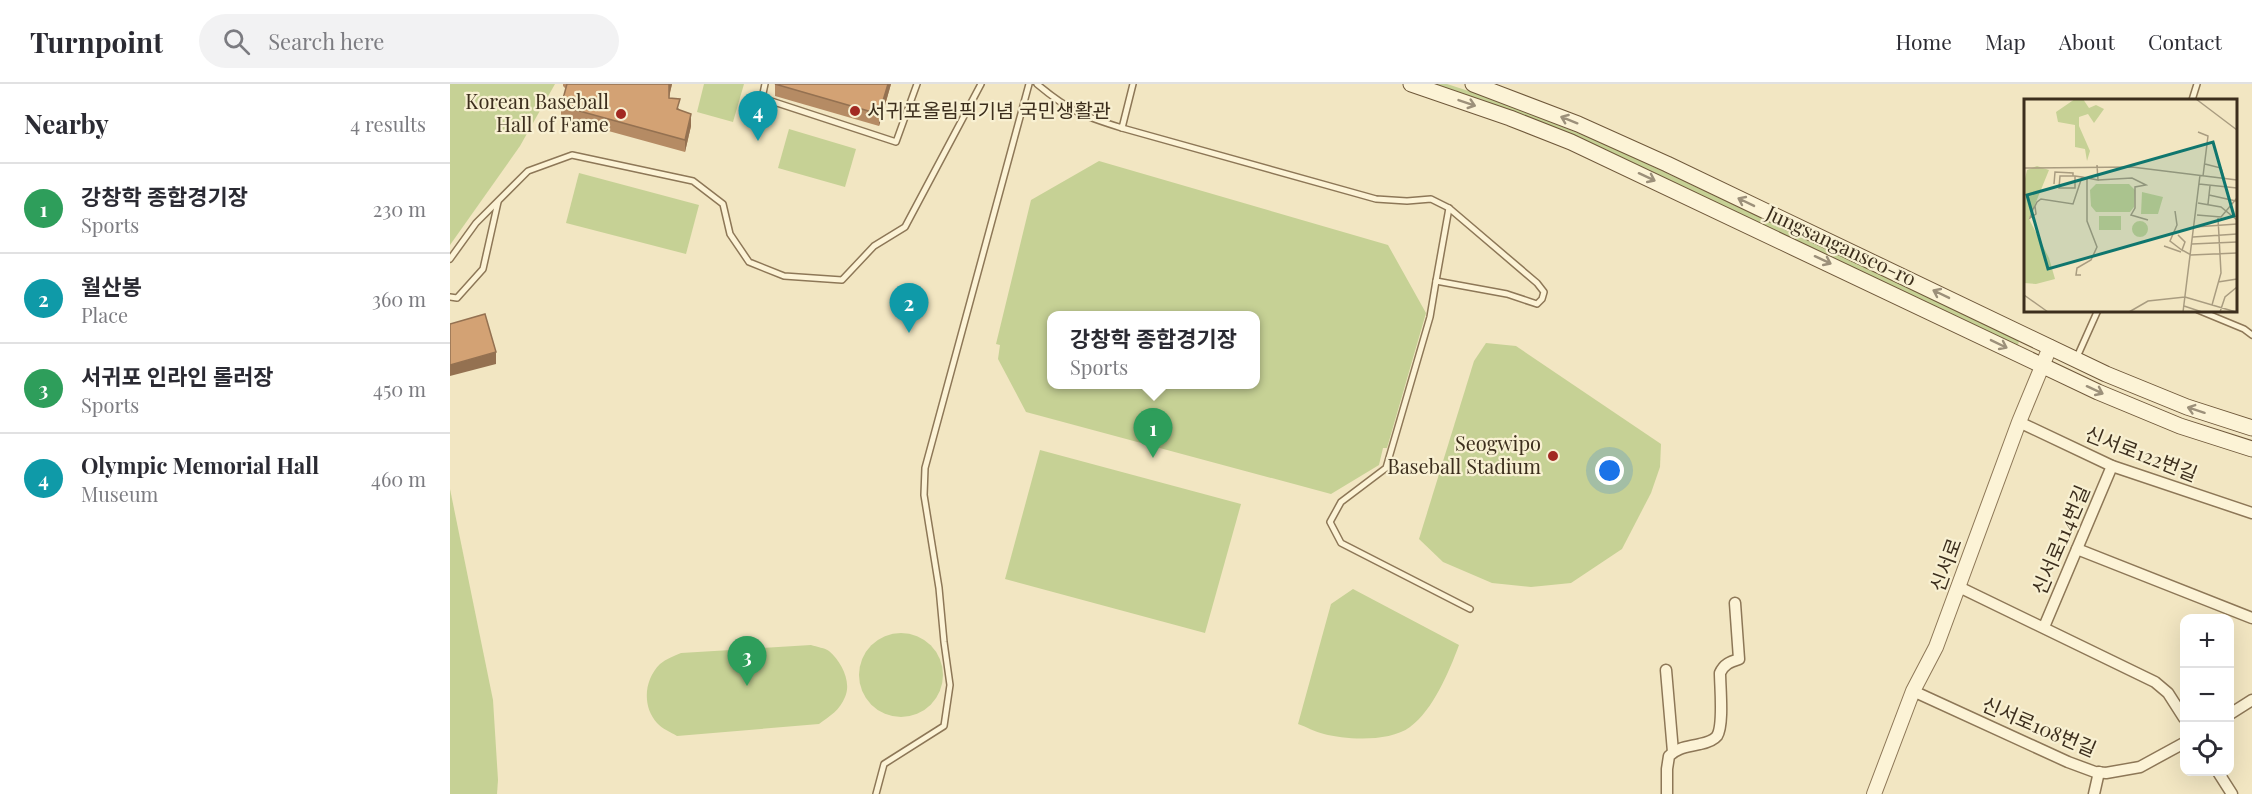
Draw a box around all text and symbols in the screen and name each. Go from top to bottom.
search box [199,14,619,68]
text: Turnpoint [30,23,163,60]
icon: search [220,25,253,58]
text: Search here [268,26,384,56]
text: Home [1896,27,1952,55]
text: Map [1985,27,2026,55]
text: About [2059,27,2115,55]
text: Contact [2148,27,2222,55]
place label: Korean Baseball Hall of Fame [465,87,609,137]
pin: 4 [738,92,778,141]
place label: 서귀포올림픽기념 국민생활관 [867,96,1111,123]
one-way arrow [1457,98,1476,109]
inset map [2024,99,2237,312]
marker: 서귀포올림픽기념 국민생활관 [848,104,862,118]
text: Nearby [24,106,109,141]
marker: Korean Baseball Hall of Fame [614,107,628,121]
text: 4 results [350,110,426,137]
one-way arrow [1560,114,1578,125]
one-way arrow [1638,171,1656,183]
text: 강창학 종합경기장 [81,181,248,211]
text: 1 [40,195,47,222]
text: 230 m [373,195,426,222]
one-way arrow [1737,195,1755,207]
street label: Jungsanganseo-ro [1761,198,1921,291]
text: Sports [81,211,139,238]
one-way arrow [1814,255,1832,266]
text: 월산봉 [81,271,142,301]
pin: 2 [890,284,928,333]
text: 2 [38,285,49,312]
text: 360 m [372,285,426,312]
one-way arrow [1932,288,1950,300]
text: Place [81,301,128,328]
popup [1047,311,1260,389]
text: 강창학 종합경기장 [1070,323,1237,353]
one-way arrow [1990,339,2008,351]
text: Sports [1070,353,1128,380]
text: 서귀포 인라인 롤러장 [81,361,273,391]
text: 3 [39,375,48,402]
text: 450 m [373,375,426,402]
one-way arrow [2086,385,2104,397]
text: Sports [81,391,139,418]
one-way arrow [2187,404,2206,415]
pin: 1 [1134,408,1172,458]
street label: 신서로122번길 [2081,419,2202,486]
place label: Seogwipo Baseball Stadium [1387,429,1541,479]
marker: Seogwipo Baseball Stadium [1546,449,1560,463]
text: Olympic Memorial Hall [81,450,319,480]
your location [1595,456,1624,485]
text: 4 [38,465,49,492]
text: 460 m [371,465,426,492]
text: Museum [81,480,158,507]
street label: 신서로114번길 [2024,480,2095,598]
street label: 신서로 [1922,534,1967,595]
map controls [2180,614,2234,776]
button: + [2180,614,2234,668]
pin: 3 [728,636,766,686]
button: − [2180,668,2234,722]
street label: 신서로108번길 [1978,689,2101,762]
button: locate [2180,722,2234,776]

